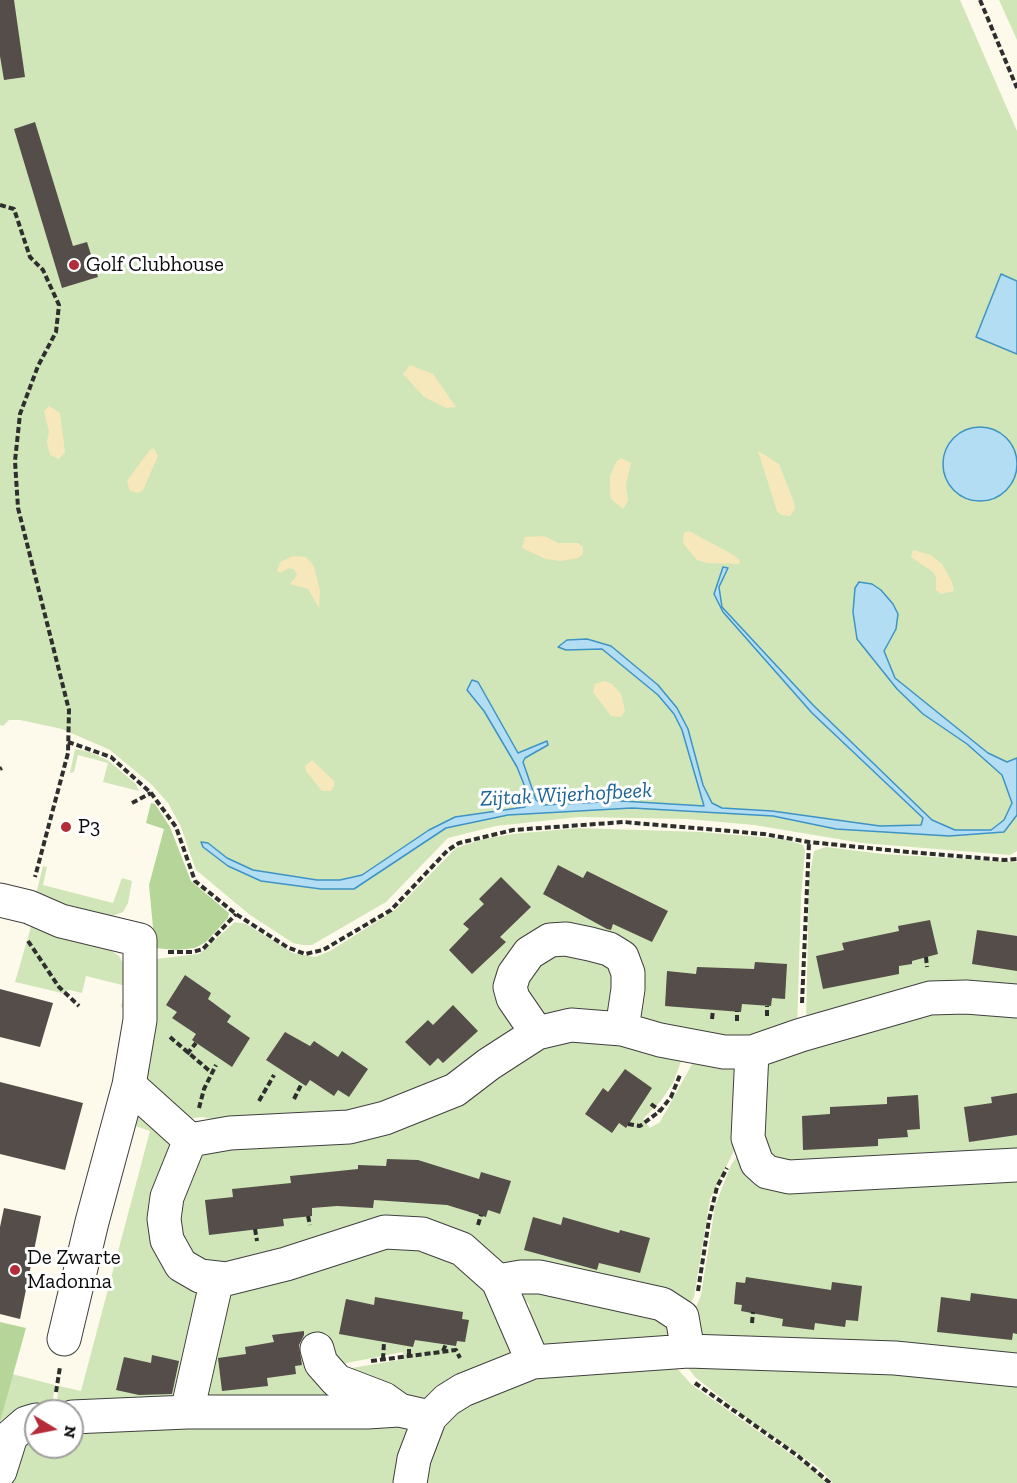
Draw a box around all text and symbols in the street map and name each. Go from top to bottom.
place label: Golf Clubhouse [86,252,224,278]
marker: Golf Clubhouse [67,258,81,272]
water label: Zijtak Wijerhofbeek [479,777,653,813]
place label: P3 [78,814,100,840]
marker: P3 [59,820,73,834]
place label: De Zwarte Madonna [27,1245,121,1295]
marker: De Zwarte Madonna [8,1263,22,1277]
north arrow [24,1399,84,1459]
text: N [60,1424,81,1440]

